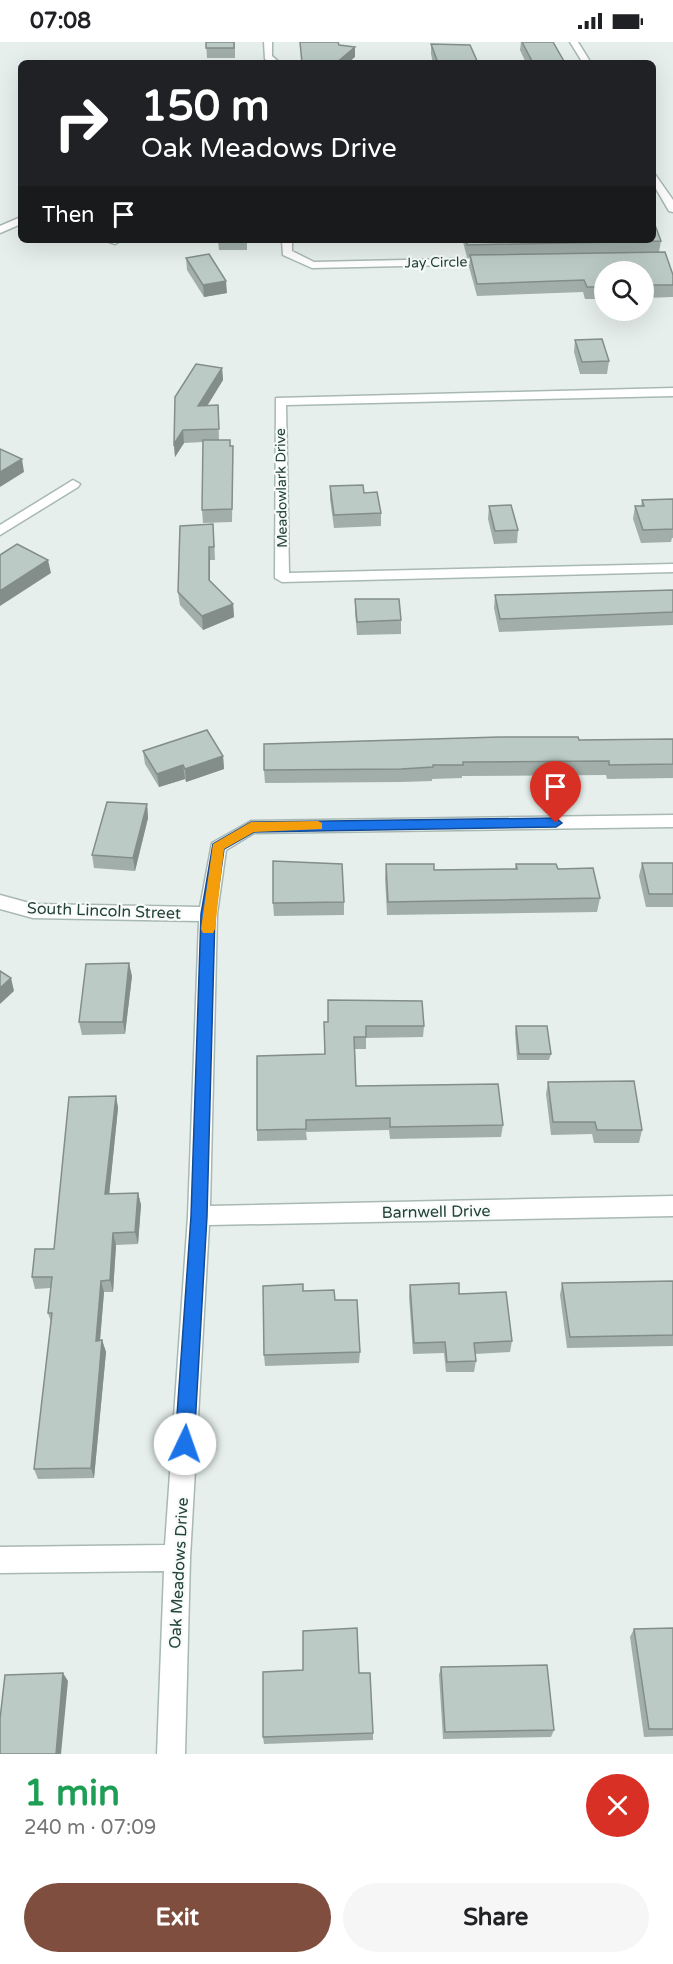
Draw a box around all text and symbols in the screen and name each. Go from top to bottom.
text: 07:08 [30,8,91,34]
text: 150 m [141,81,270,132]
icon: right [42,84,120,162]
text: Oak Meadows Drive [141,132,397,165]
icon: arrive [107,198,140,231]
text: Then [42,202,95,228]
street label: Jay Circle [405,253,468,272]
map controls [594,261,654,321]
button: search [594,261,654,321]
street label: Meadowlark Drive [272,428,291,548]
pin [530,761,581,823]
icon: arrive [539,770,572,803]
street label: South Lincoln Street [27,898,181,924]
street label: Barnwell Drive [381,1201,491,1223]
position arrow [153,1412,217,1476]
street label: Oak Meadows Drive [165,1497,193,1649]
text: 1 min [24,1772,120,1815]
button: close [586,1774,649,1837]
text: 240 m · 07:09 [24,1816,156,1840]
button: Exit [24,1883,331,1952]
button: Share [343,1883,649,1952]

